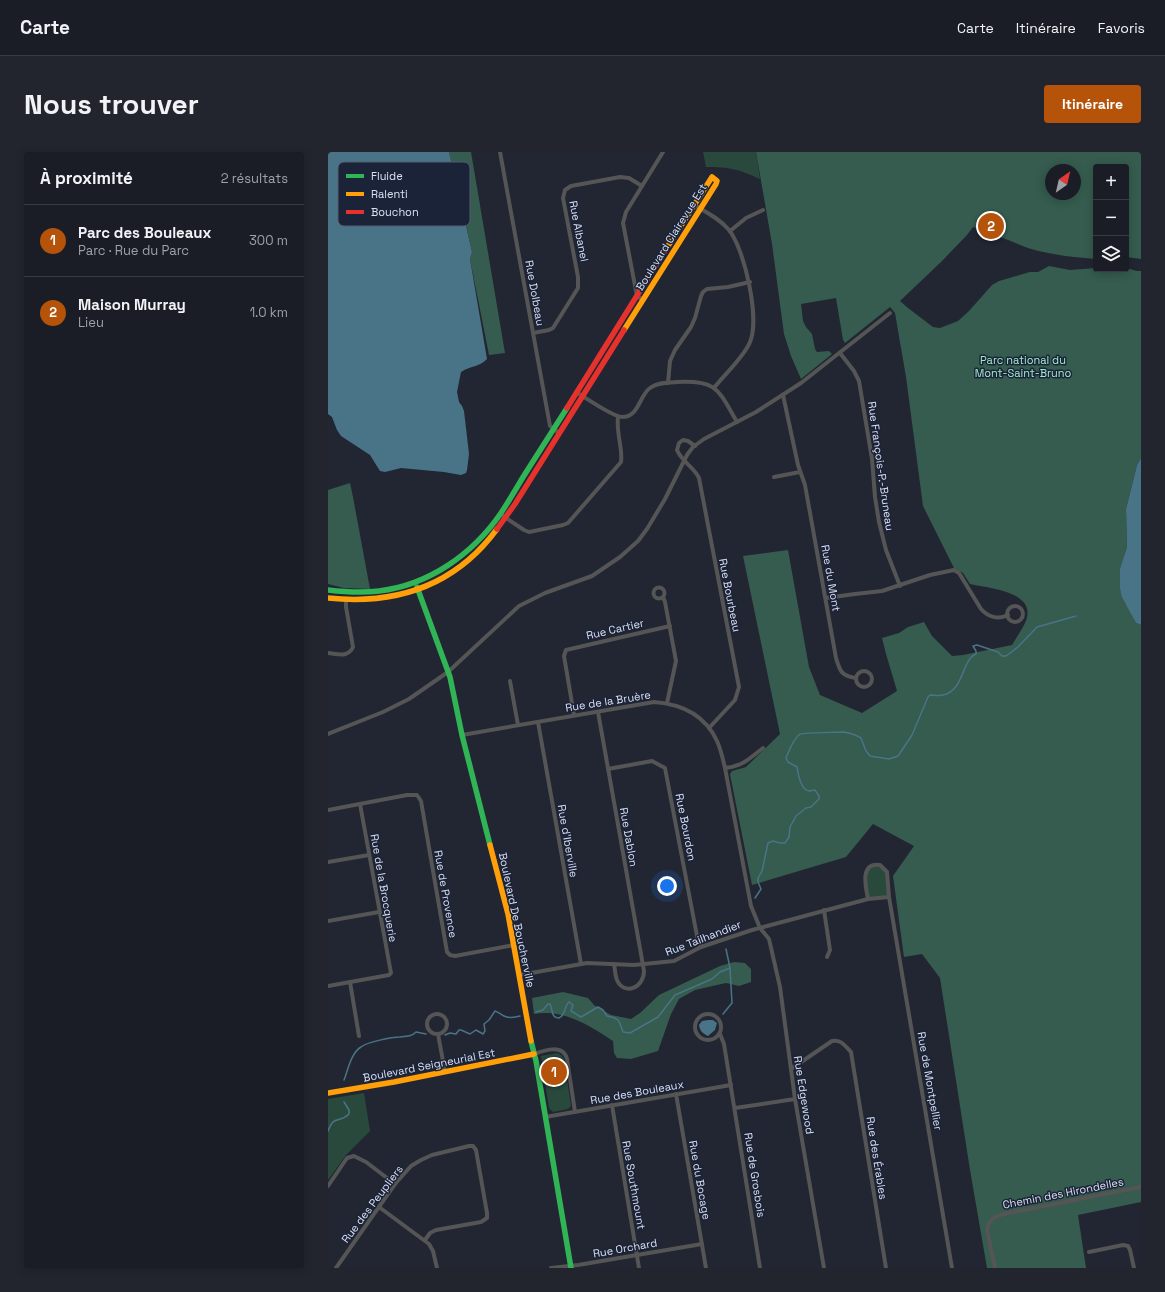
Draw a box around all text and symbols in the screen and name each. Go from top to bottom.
text: Carte [20,15,70,40]
text: Carte [957,19,994,37]
text: Itinéraire [1016,19,1076,37]
text: Favoris [1098,19,1145,37]
button: Itinéraire [1044,85,1141,123]
text: Nous trouver [24,86,199,122]
legend [338,162,470,226]
north arrow [1045,164,1081,200]
map controls [1093,164,1129,272]
button: + [1093,164,1129,200]
text: À proximité [40,167,133,189]
text: Fluide [371,169,403,183]
text: 2 résultats [221,170,288,187]
street label: Boulevard Clairevue Est [632,181,710,293]
text: Ralenti [371,187,408,201]
street label: Rue Albanel [566,199,592,263]
button: − [1093,200,1129,236]
text: Bouchon [371,205,419,219]
pin: 2 [978,211,1004,241]
text: Parc des Bouleaux [78,223,211,242]
text: 1 [50,232,56,249]
text: 300 m [249,232,288,249]
button: layers [1093,236,1129,272]
text: Parc · Rue du Parc [78,242,189,259]
street label: Rue Dolbeau [522,259,548,327]
text: Maison Murray [78,295,186,314]
text: 2 [49,304,57,321]
text: 1.0 km [250,304,288,321]
text: Lieu [78,314,104,331]
park label: Parc national du Mont-Saint-Bruno [975,353,1072,380]
street label: Rue François-P.-Bruneau [865,400,897,532]
street label: Rue du Mont [818,543,844,613]
street label: Rue Bourbeau [716,557,744,633]
street label: Rue Cartier [585,616,645,642]
street label: Rue de la Bruère [564,687,652,715]
street label: Rue Bourdon [673,792,699,862]
street label: Rue d'Iberville [555,803,581,879]
street label: Rue Dablon [617,806,641,868]
street label: Rue de la Brocquerie [368,833,400,943]
street label: Rue de Provence [431,849,461,939]
street label: Boulevard De Boucherville [496,851,538,989]
your location [657,876,677,896]
street label: Rue Tailhandier [663,917,743,959]
street label: Rue de Montpellier [914,1031,946,1131]
street label: Boulevard Seigneurial Est [362,1045,496,1085]
street label: Rue Edgewood [791,1055,817,1135]
pin: 1 [541,1057,567,1087]
street label: Rue des Bouleaux [589,1077,685,1107]
street label: Rue des Érables [864,1116,890,1201]
street label: Rue de Grosbois [741,1132,769,1219]
street label: Rue du Bocage [686,1139,714,1221]
street label: Rue Southmount [619,1140,649,1230]
street label: Rue des Peupliers [338,1162,406,1246]
street label: Chemin des Hirondelles [1001,1174,1125,1212]
street label: Rue Orchard [592,1235,658,1261]

